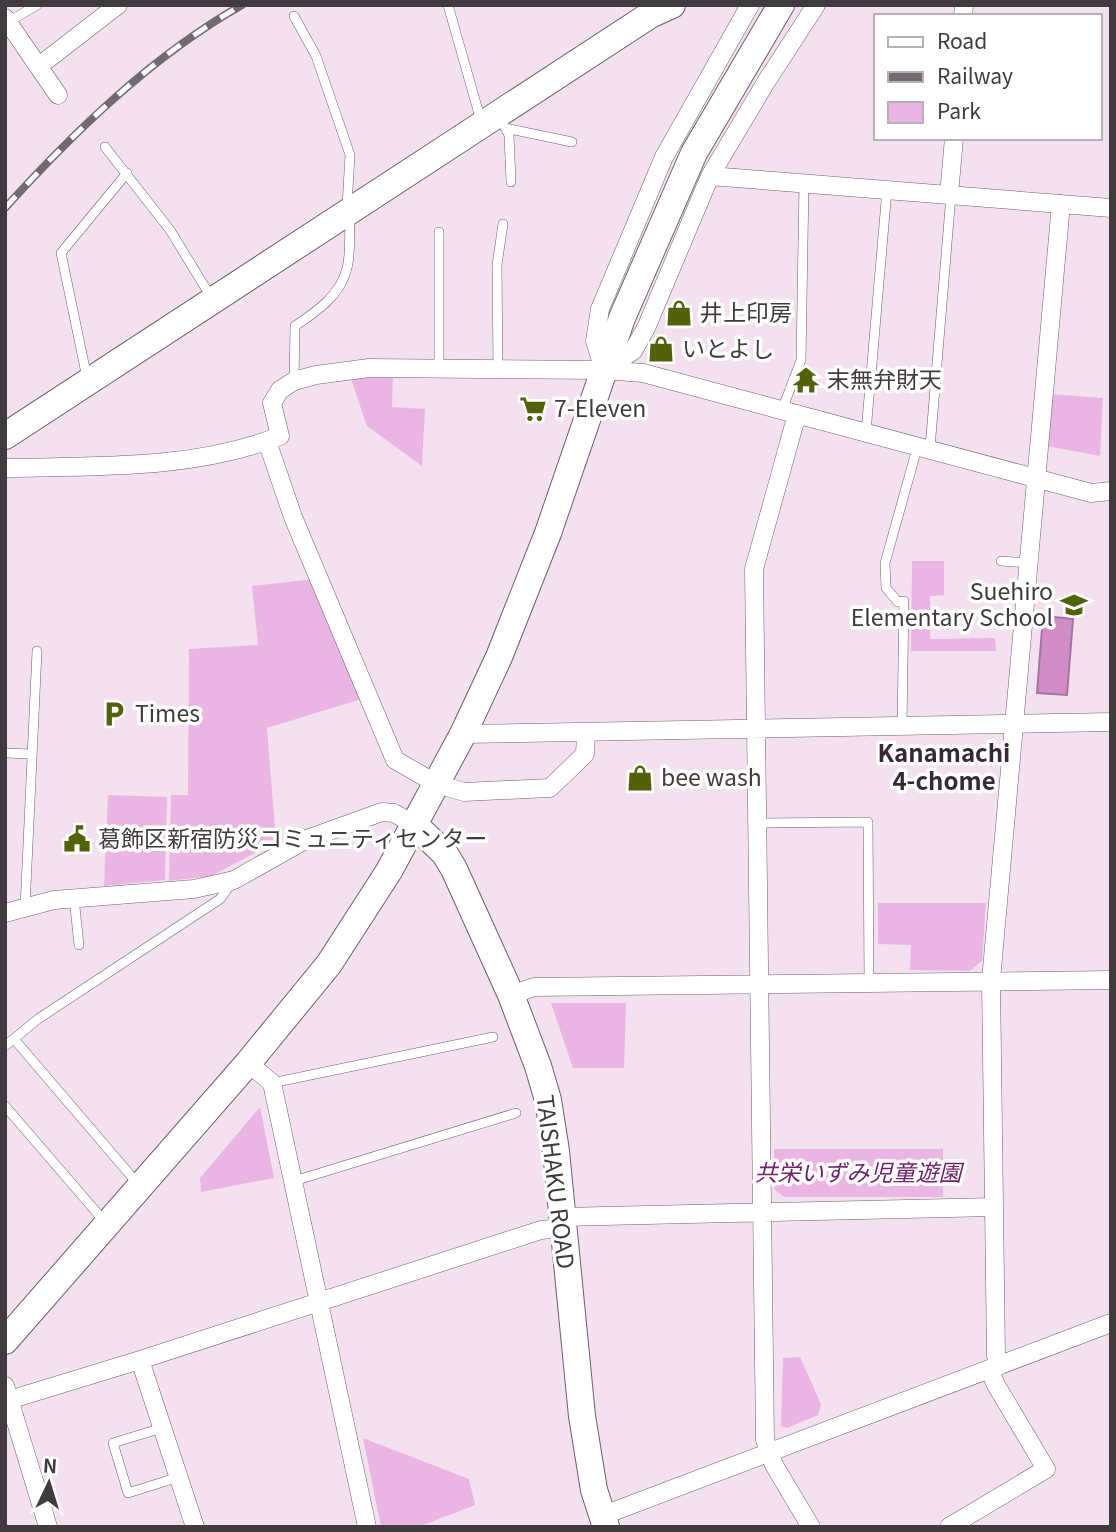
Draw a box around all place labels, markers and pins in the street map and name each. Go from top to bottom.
place label: 井上印房 [700,294,792,328]
shop icon: 井上印房 [664,298,694,328]
place label: いとよし [682,330,774,364]
shop icon: いとよし [646,334,676,364]
place label: 末無弁財天 [827,361,942,395]
temple icon: 末無弁財天 [791,365,821,395]
place label: 7-Eleven [554,390,646,424]
supermarket icon: 7-Eleven [518,394,548,424]
place label: Suehiro Elementary School [851,573,1053,633]
school or university icon: Suehiro Elementary School [1059,590,1089,620]
place label: Times [135,695,200,729]
parking icon: Times [99,699,129,729]
place label: bee wash [661,759,762,793]
shop icon: bee wash [625,763,655,793]
place label: 葛飾区新宿防災コミュニティセンター [98,820,488,854]
public building icon: 葛飾区新宿防災コミュニティセンター [62,824,92,854]

